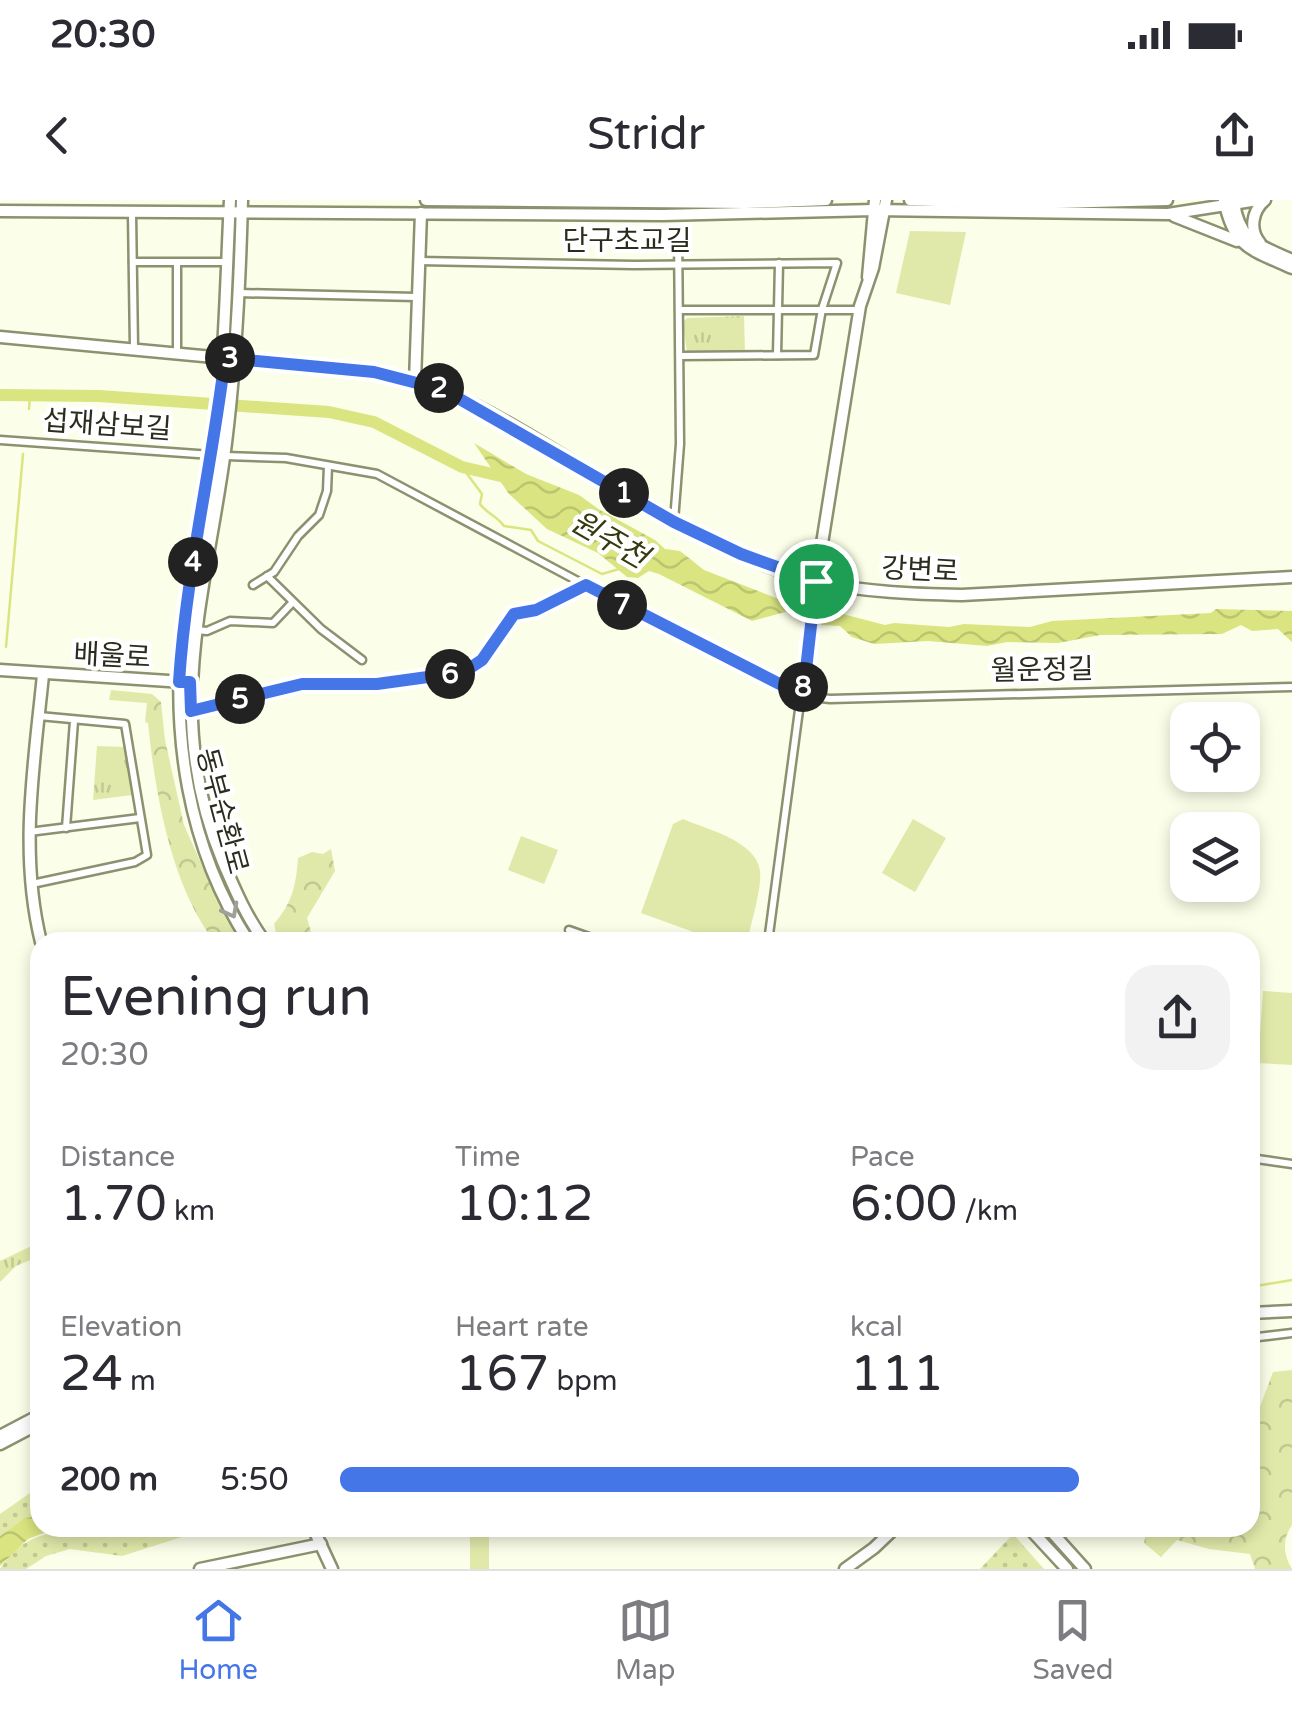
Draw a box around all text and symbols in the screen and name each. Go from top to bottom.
text: 20:30 [50,12,155,58]
icon: back [30,108,85,163]
text: Stridr [587,108,705,162]
icon: share [1207,108,1262,163]
street label: 단구초교길 [563,224,691,258]
pin: 3 [205,333,255,383]
text: 3 [221,341,239,375]
pin: 2 [414,363,464,413]
text: 2 [430,371,448,405]
street label: 섭재삼보길 [42,404,172,446]
pin: 1 [599,468,649,518]
text: 1 [615,476,633,510]
water label: 원주천 [564,503,657,578]
pin: 4 [168,537,218,587]
pin [774,539,859,624]
text: 4 [184,545,202,579]
street label: 강변로 [881,551,959,589]
icon: arrive [789,554,844,609]
pin: 7 [597,580,647,630]
text: 7 [613,588,631,622]
street label: 배울로 [73,637,151,675]
pin: 6 [425,649,475,699]
street label: 월운정길 [990,652,1094,688]
text: 6 [441,657,459,691]
pin: 8 [778,662,828,712]
text: 8 [794,670,812,704]
pin: 5 [215,674,265,724]
text: 5 [231,682,249,716]
map controls [1170,702,1260,902]
button: locate [1170,702,1260,792]
street label: 동부순환로 [189,744,255,878]
button: layers [1170,812,1260,902]
one-way arrow [218,900,238,918]
text: Evening run [60,965,372,1031]
button: share [1125,965,1230,1070]
text: 20:30 [60,1036,149,1074]
text: Distance [60,1140,175,1174]
text: Time [455,1140,520,1174]
text: Pace [850,1140,914,1174]
text: 1.70 [60,1174,167,1234]
text: 10:12 [455,1174,594,1234]
text: 6:00 [850,1174,957,1234]
text: km [167,1194,215,1228]
text: /km [957,1194,1018,1228]
text: Elevation [60,1310,182,1344]
text: Heart rate [455,1310,589,1344]
text: kcal [850,1310,903,1344]
text: 24 [60,1344,123,1404]
text: 167 [455,1344,549,1404]
text: 111 [850,1344,944,1404]
text: m [123,1364,156,1398]
text: bpm [549,1364,618,1398]
text: 200 m [60,1461,158,1499]
text: 5:50 [220,1461,289,1499]
tab: Home [179,1593,258,1687]
tab: Map [615,1593,675,1687]
tab: Saved [1033,1593,1113,1687]

